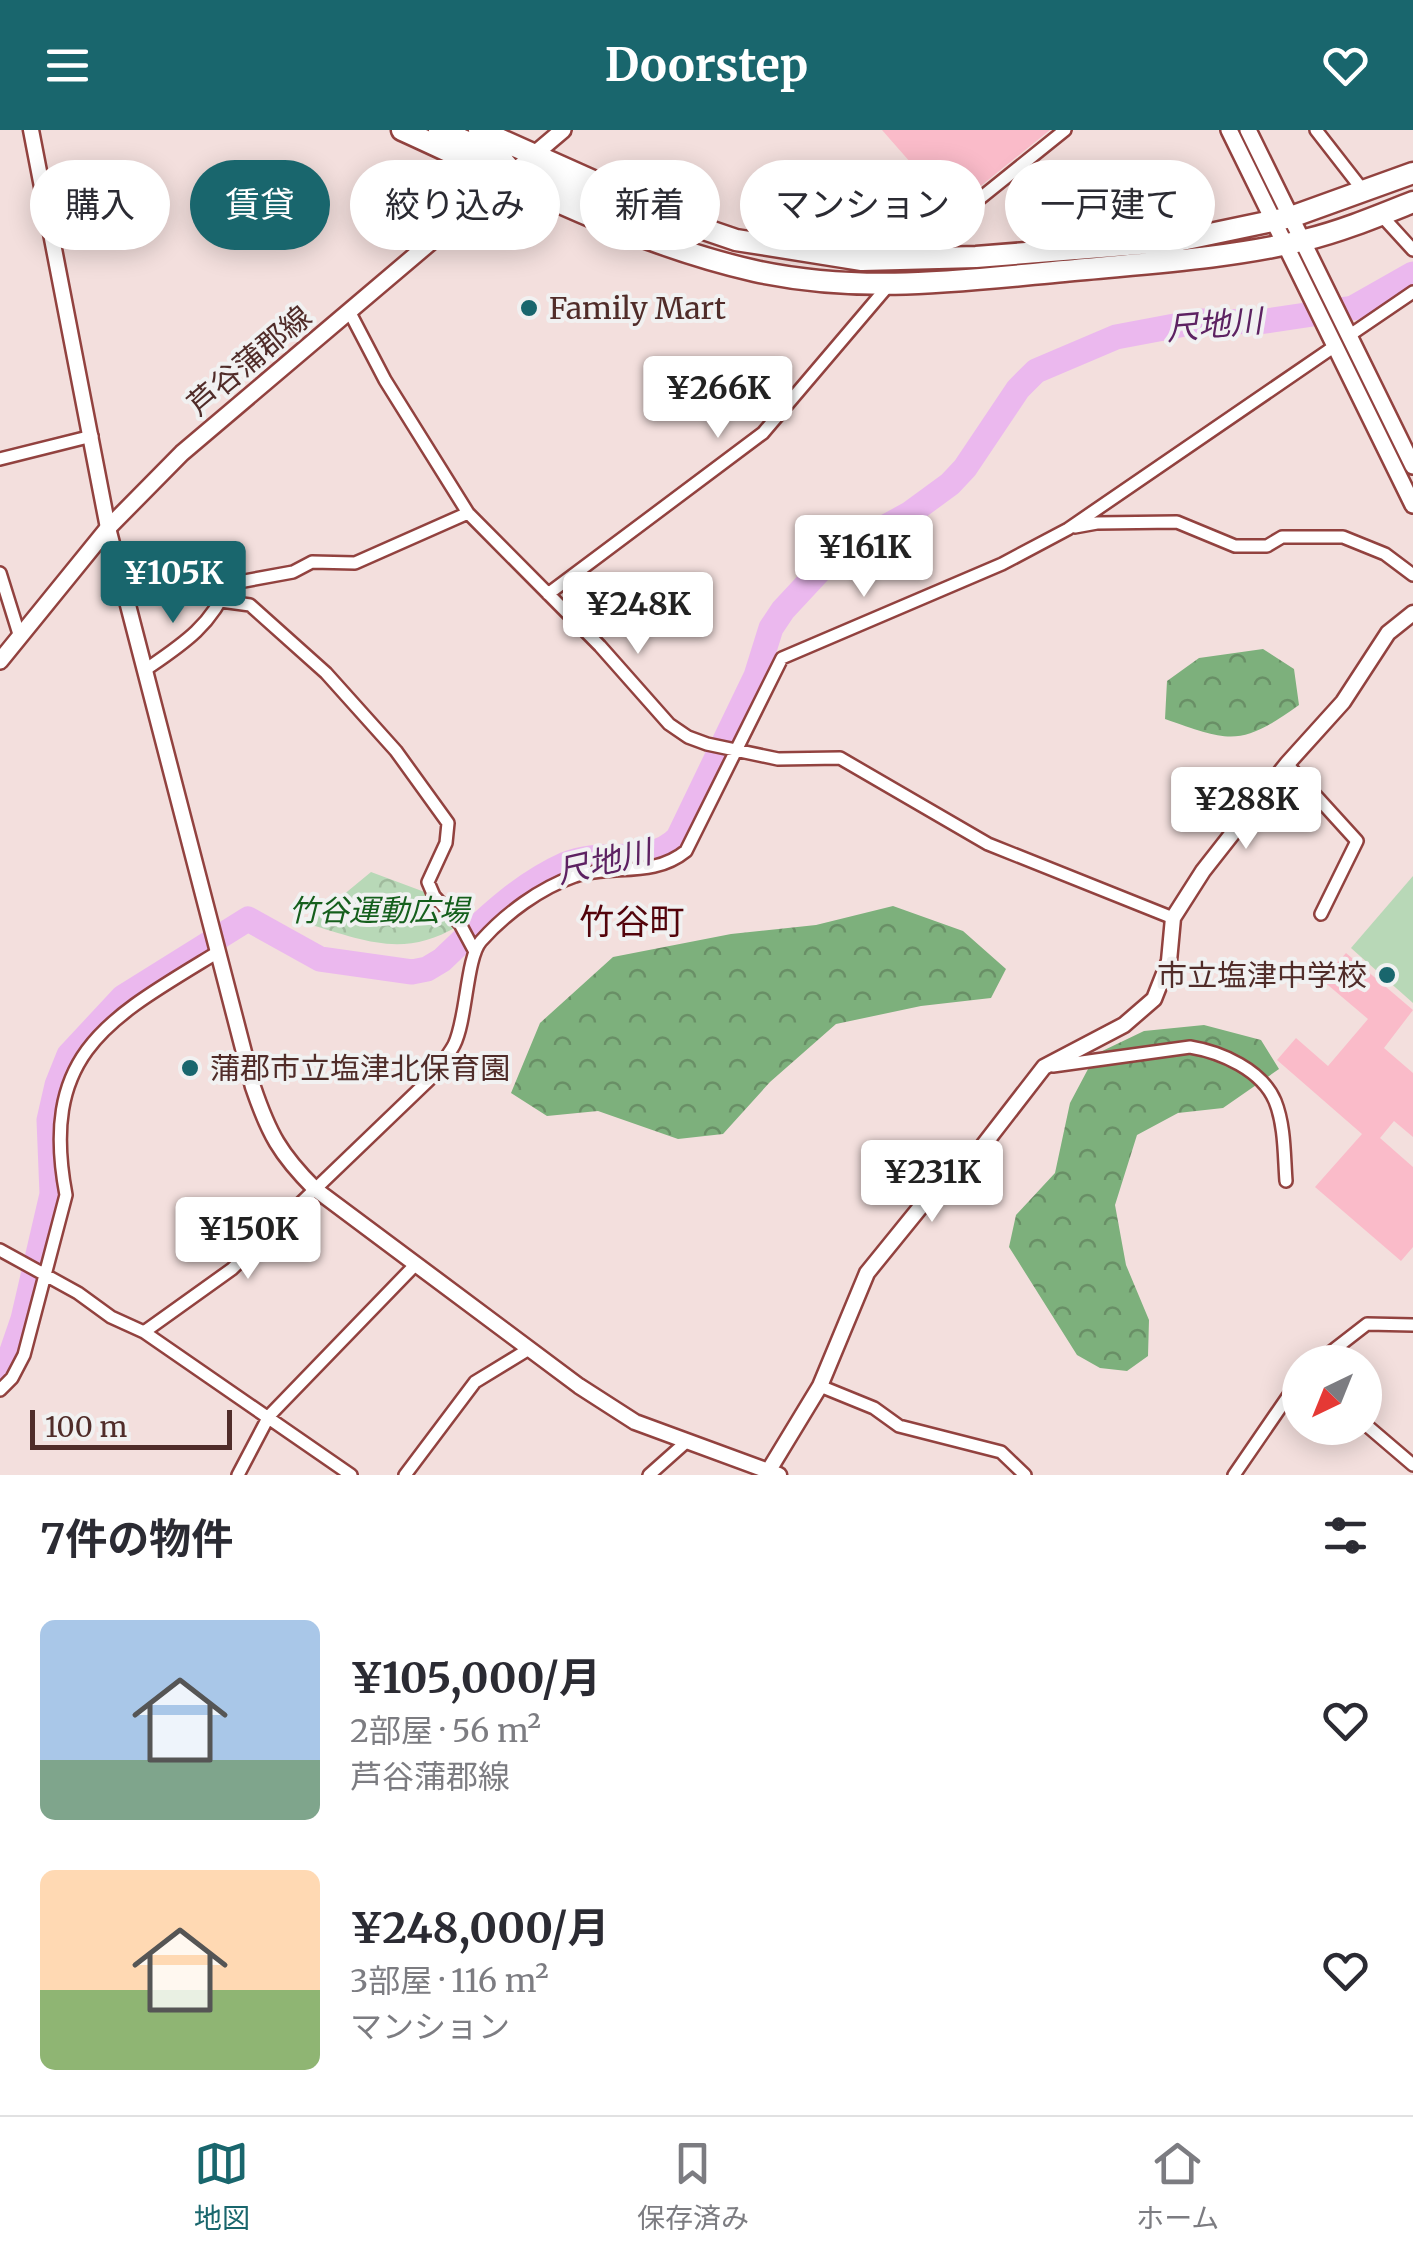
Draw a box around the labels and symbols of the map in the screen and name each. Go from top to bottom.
place label: Family Mart [549,289,726,327]
street label: 芦谷蒲郡線 [179,297,319,423]
marker: Family Mart [518,297,540,319]
water label: 尺地川 [1164,301,1267,349]
pin: ¥266K [648,356,788,441]
pin: ¥161K [794,515,934,600]
pin: ¥105K [103,541,243,626]
pin: ¥248K [568,572,708,657]
pin: ¥288K [1176,767,1316,852]
water label: 尺地川 [553,831,658,892]
park label: 竹谷運動広場 [289,891,472,929]
district label: 竹谷町 [579,900,685,944]
place label: 市立塩津中学校 [1157,956,1367,994]
marker: 市立塩津中学校 [1376,964,1398,986]
place label: 蒲郡市立塩津北保育園 [210,1049,510,1087]
marker: 蒲郡市立塩津北保育園 [179,1057,201,1079]
pin: ¥231K [862,1140,1002,1225]
pin: ¥150K [178,1197,318,1282]
north arrow [1282,1345,1382,1445]
scale bar [30,1405,232,1450]

